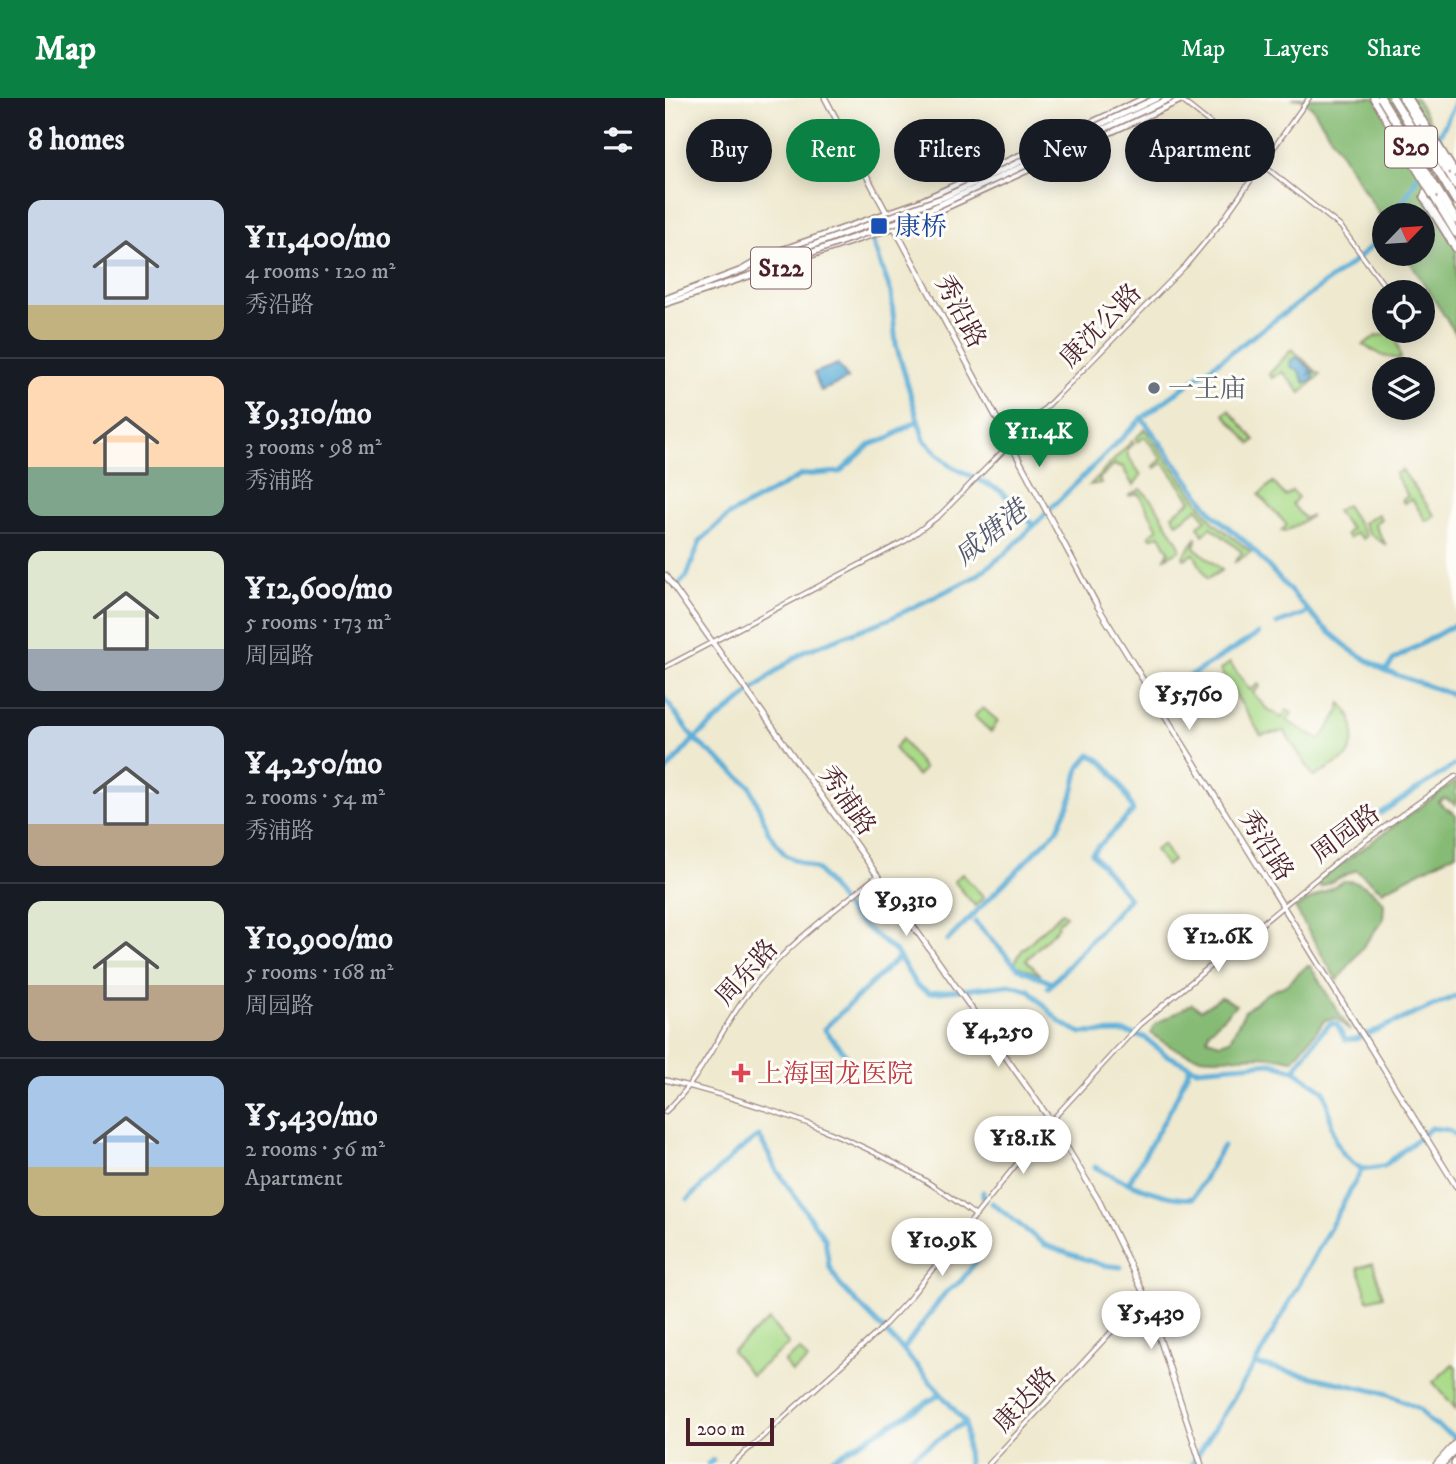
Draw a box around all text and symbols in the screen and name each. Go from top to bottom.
text: Map [35,29,96,70]
text: Map [1181,34,1225,64]
text: Layers [1263,34,1329,64]
text: Share [1367,34,1421,64]
chip: Buy [686,119,772,182]
chip: Rent [786,119,880,182]
chip: Filters [894,119,1005,182]
chip: New [1019,119,1111,182]
chip: Apartment [1125,119,1275,182]
icon: filters [599,121,637,159]
text: 8 homes [28,122,125,159]
road number: S20 [1385,126,1437,168]
north arrow [1372,203,1435,266]
map controls [1372,203,1435,420]
place label: 康桥 [895,211,947,244]
marker: 康桥 [869,216,889,236]
text: ¥11,400/mo [245,220,391,257]
icon: home [84,228,168,312]
road number: S122 [751,248,811,288]
text: 4 rooms · 120 m² [245,257,396,286]
street label: 秀沿路 [927,270,993,354]
street label: 康沈公路 [1053,277,1149,375]
button: locate [1372,280,1435,343]
text: 秀沿路 [245,291,314,320]
button: layers [1372,357,1435,420]
place label: 一王庙 [1168,373,1246,406]
marker: 一王庙 [1146,380,1162,396]
text: ¥9,310/mo [245,396,372,433]
icon: home [84,404,168,488]
pin: ¥11.4K [982,410,1096,469]
text: ¥11.4K [1005,417,1073,446]
text: 3 rooms · 98 m² [245,433,382,462]
text: 秀浦路 [245,467,314,496]
water label: 咸塘港 [947,491,1038,573]
text: ¥12,600/mo [245,571,392,608]
icon: home [84,579,168,663]
text: 5 rooms · 173 m² [245,608,391,637]
text: 周园路 [245,642,314,671]
pin: ¥5,760 [1132,672,1246,732]
text: ¥5,760 [1155,680,1223,709]
text: ¥4,250/mo [245,746,382,783]
icon: home [84,754,168,838]
street label: 秀浦路 [811,759,883,842]
text: 2 rooms · 54 m² [245,783,385,812]
street label: 周园路 [1305,798,1387,871]
street label: 秀沿路 [1231,804,1300,888]
text: 秀浦路 [245,817,314,846]
pin: ¥9,310 [849,878,963,938]
text: ¥9,310 [875,886,937,915]
pin: ¥12.6K [1161,914,1275,974]
text: ¥10,900/mo [245,921,393,958]
text: ¥12.6K [1183,922,1253,951]
icon: home [84,929,168,1013]
street label: 周东路 [709,933,785,1013]
text: 5 rooms · 168 m² [245,958,393,987]
text: 周园路 [245,992,314,1021]
pin: ¥4,250 [941,1010,1055,1069]
text: ¥4,250 [963,1017,1033,1046]
place label: 上海国龙医院 [757,1058,913,1091]
marker: 上海国龙医院 [731,1063,751,1083]
text: ¥5,430/mo [245,1098,378,1135]
icon: home [84,1104,168,1188]
pin: ¥18.1K [966,1116,1080,1176]
text: ¥18.1K [990,1124,1056,1153]
text: 2 rooms · 56 m² [245,1135,385,1164]
text: Apartment [245,1164,343,1193]
pin: ¥10.9K [885,1218,999,1278]
text: ¥10.9K [907,1226,977,1255]
pin: ¥5,430 [1094,1292,1208,1351]
text: ¥5,430 [1117,1299,1185,1328]
street label: 康达路 [986,1360,1064,1440]
scale bar [686,1415,773,1447]
text: 200 m [697,1418,745,1441]

